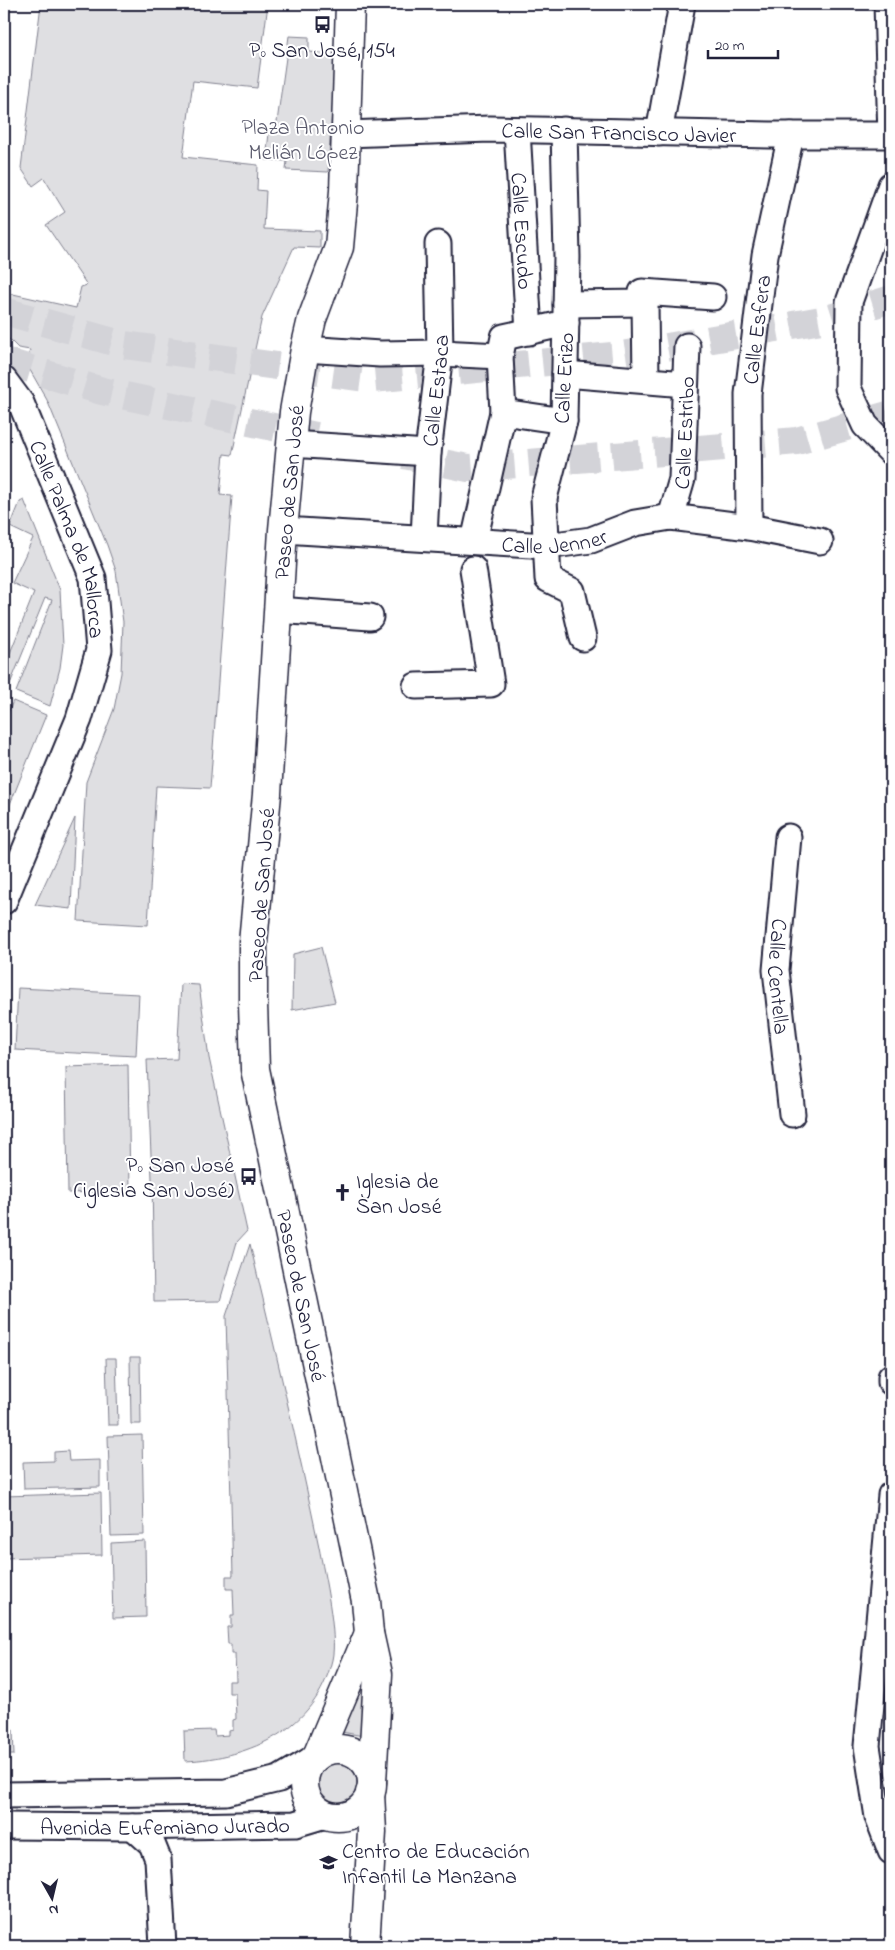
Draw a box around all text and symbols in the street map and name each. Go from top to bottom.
bus stop icon: Pº San José, 154 [312,14,332,34]
scale bar [708,28,778,60]
text: 20 m [715,35,745,57]
place label: Pº San José, 154 [249,36,395,68]
park label: Plaza Antonio Melián López [241,113,365,170]
street label: Calle San Francisco Javier [501,116,737,153]
street label: Calle Escudo [501,171,539,291]
street label: Calle Esfera [736,273,781,386]
street label: Calle Erizo [548,332,584,425]
street label: Calle Estaca [416,334,459,449]
street label: Calle Estribo [667,376,705,494]
street label: Paseo de San José [267,404,315,581]
street label: Calle Palma de Mallorca [19,436,111,640]
street label: Calle Jenner [501,522,613,565]
street label: Paseo de San José [241,807,285,983]
street label: Calle Centella [757,917,796,1036]
place label: Pº San José (iglesia San José) [74,1151,234,1209]
bus stop icon: Pº San José (iglesia San José) [238,1167,258,1187]
place label: Iglesia de San José [356,1167,442,1224]
church icon: Iglesia de San José [332,1183,352,1203]
street label: Paseo de San José [266,1207,333,1385]
street label: Avenida Eufemiano Jurado [40,1811,290,1846]
place label: Centro de Educación Infantil La Manzana [342,1837,530,1894]
school or university icon: Centro de Educación Infantil La Manzana [318,1853,338,1873]
north arrow [28,1872,78,1922]
text: N [47,1898,60,1920]

